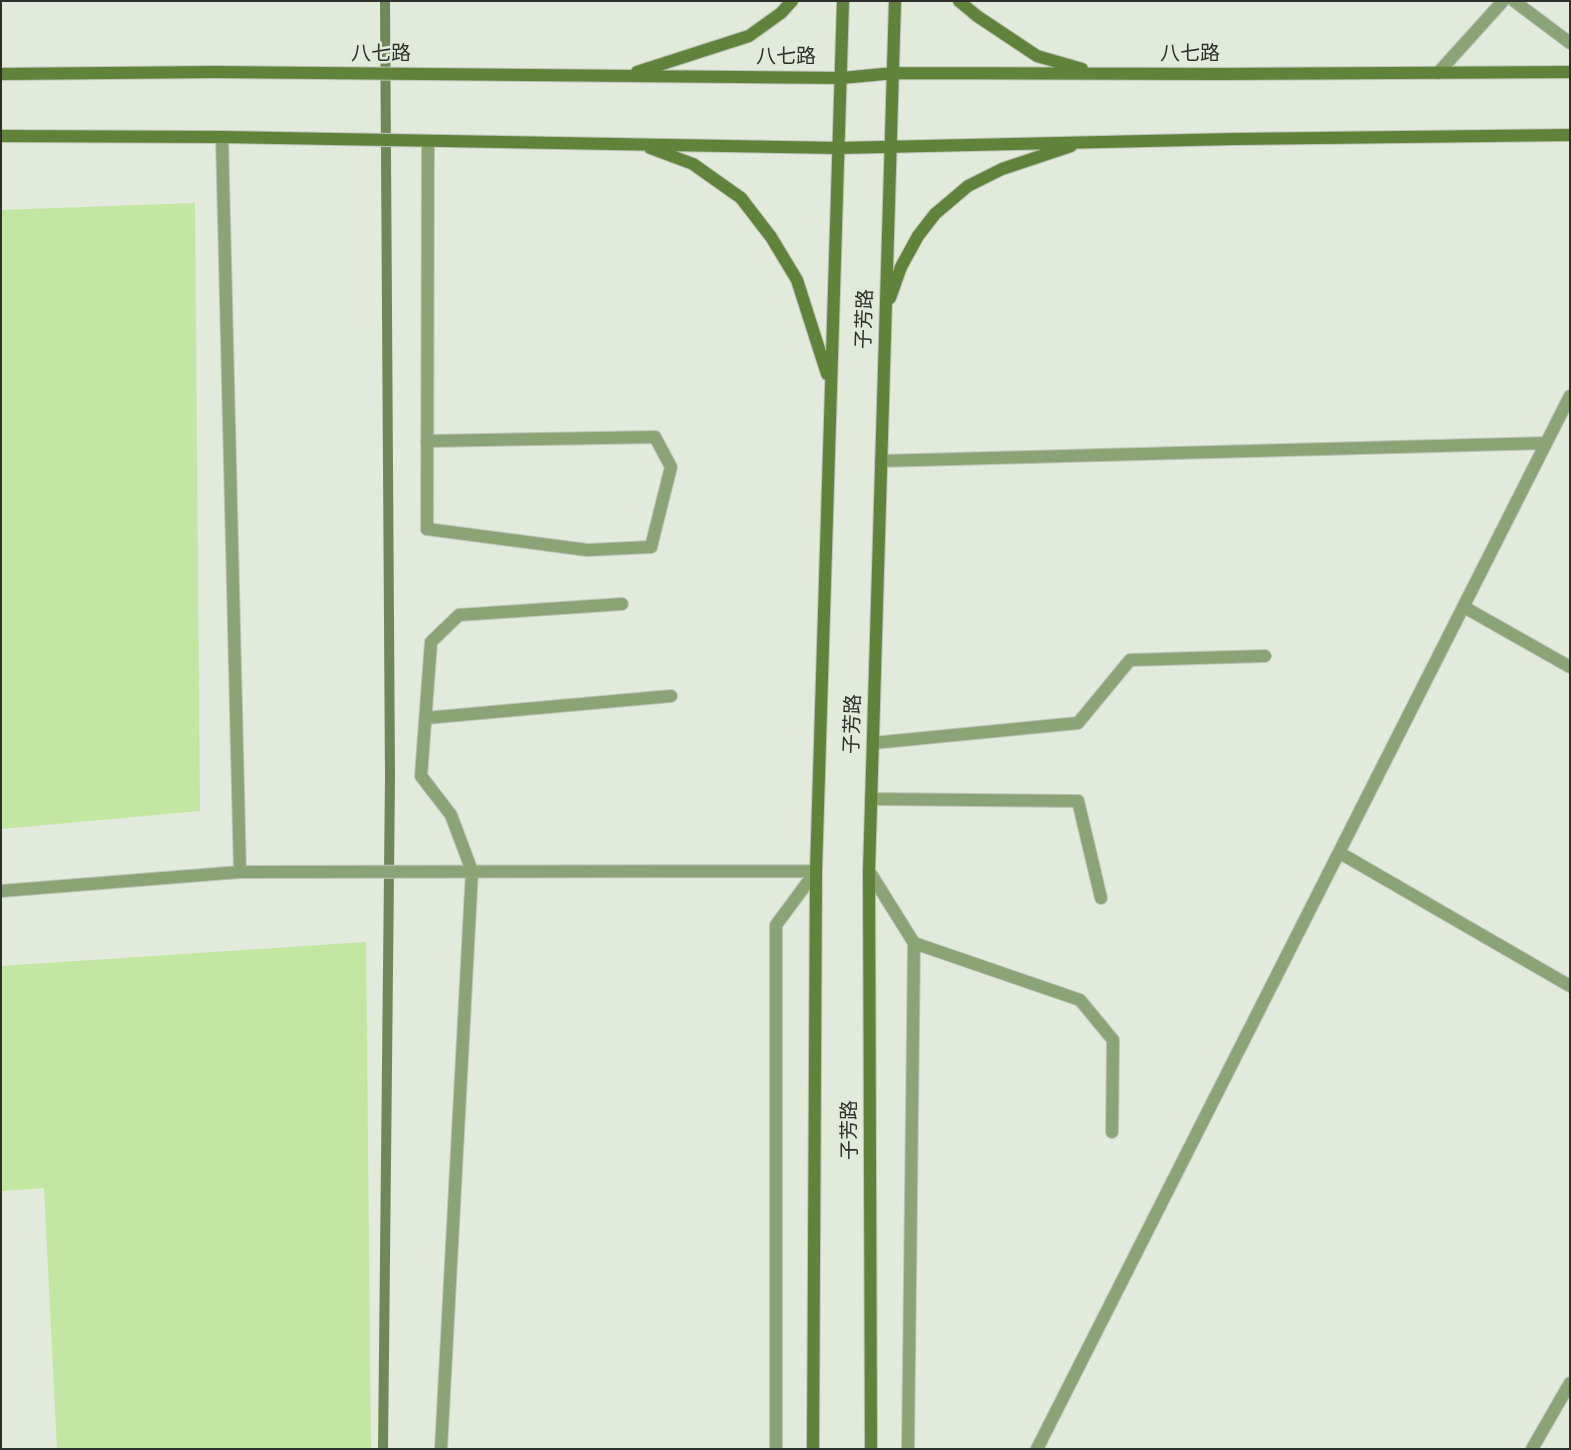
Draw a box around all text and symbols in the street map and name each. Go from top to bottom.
street label: 八七路 [351,43,411,67]
street label: 八七路 [1160,43,1220,67]
street label: 八七路 [756,46,816,70]
street label: 子芳路 [853,289,879,349]
street label: 子芳路 [841,694,867,754]
street label: 子芳路 [839,1100,863,1160]

